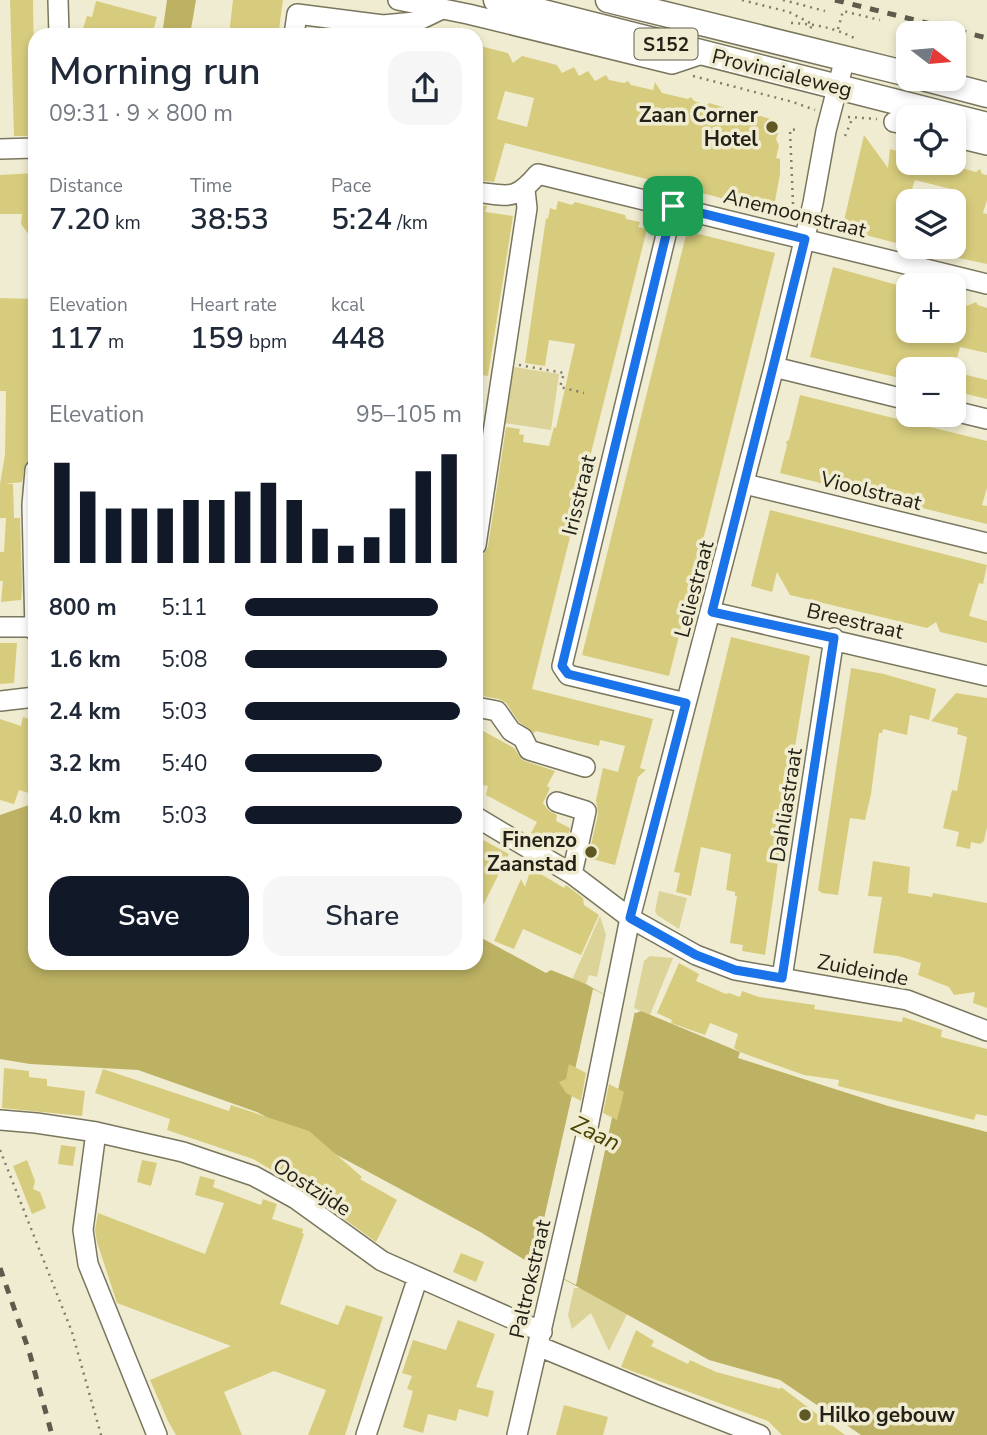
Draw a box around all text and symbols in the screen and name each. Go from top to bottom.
north arrow [896,21,966,91]
map controls [896,21,966,427]
road number: S152 [634,28,698,60]
street label: Provincialeweg [709,42,855,104]
text: Morning run [49,46,261,97]
button: share [388,51,462,125]
text: 09:31 · 9 × 800 m [49,98,233,129]
place label: Zaan Corner Hotel [639,101,759,153]
button: locate [896,105,966,175]
marker: Zaan Corner Hotel [764,119,780,135]
text: Distance [49,173,123,199]
text: Time [190,173,232,199]
text: Pace [331,173,371,199]
pin [643,176,703,236]
street label: Anemoonstraat [721,182,870,244]
icon: arrive [654,187,692,225]
button: layers [896,189,966,259]
text: 7.20 [49,199,110,240]
text: 38:53 [190,199,269,240]
text: 5:24 [331,199,392,240]
text: km [110,210,141,236]
text: /km [392,210,428,236]
button: + [896,273,966,343]
text: Elevation [49,292,128,318]
text: Heart rate [190,292,277,318]
text: kcal [331,292,365,318]
text: 117 [49,318,103,359]
text: 159 [190,318,244,359]
text: 448 [331,318,385,359]
text: m [103,329,124,355]
text: bpm [244,329,287,355]
button: − [896,357,966,427]
text: Elevation [49,399,144,430]
text: 95–105 m [356,399,462,430]
street label: Irisstraat [555,451,603,538]
street label: Vioolstraat [817,465,925,517]
street label: Leliestraat [668,537,721,640]
text: 800 m [49,592,117,623]
text: 5:11 [161,592,208,623]
street label: Breestraat [804,596,907,646]
text: 1.6 km [49,644,121,675]
text: 5:08 [161,644,208,675]
text: 2.4 km [49,696,121,727]
text: 5:03 [161,696,208,727]
street label: Dahliastraat [763,745,809,864]
text: 3.2 km [49,748,121,779]
text: 5:40 [161,748,208,779]
text: 4.0 km [49,800,121,831]
text: 5:03 [161,800,208,831]
place label: Finenzo Zaanstad [487,826,577,878]
marker: Finenzo Zaanstad [583,844,599,860]
button: Save [49,876,249,956]
button: Share [263,876,462,956]
street label: Zuideinde [815,947,911,993]
water label: Zaan [566,1108,625,1159]
street label: Oostzijde [267,1151,357,1223]
street label: Paltrokstraat [503,1216,557,1341]
place label: Hilko gebouw [819,1401,955,1429]
marker: Hilko gebouw [797,1407,813,1423]

